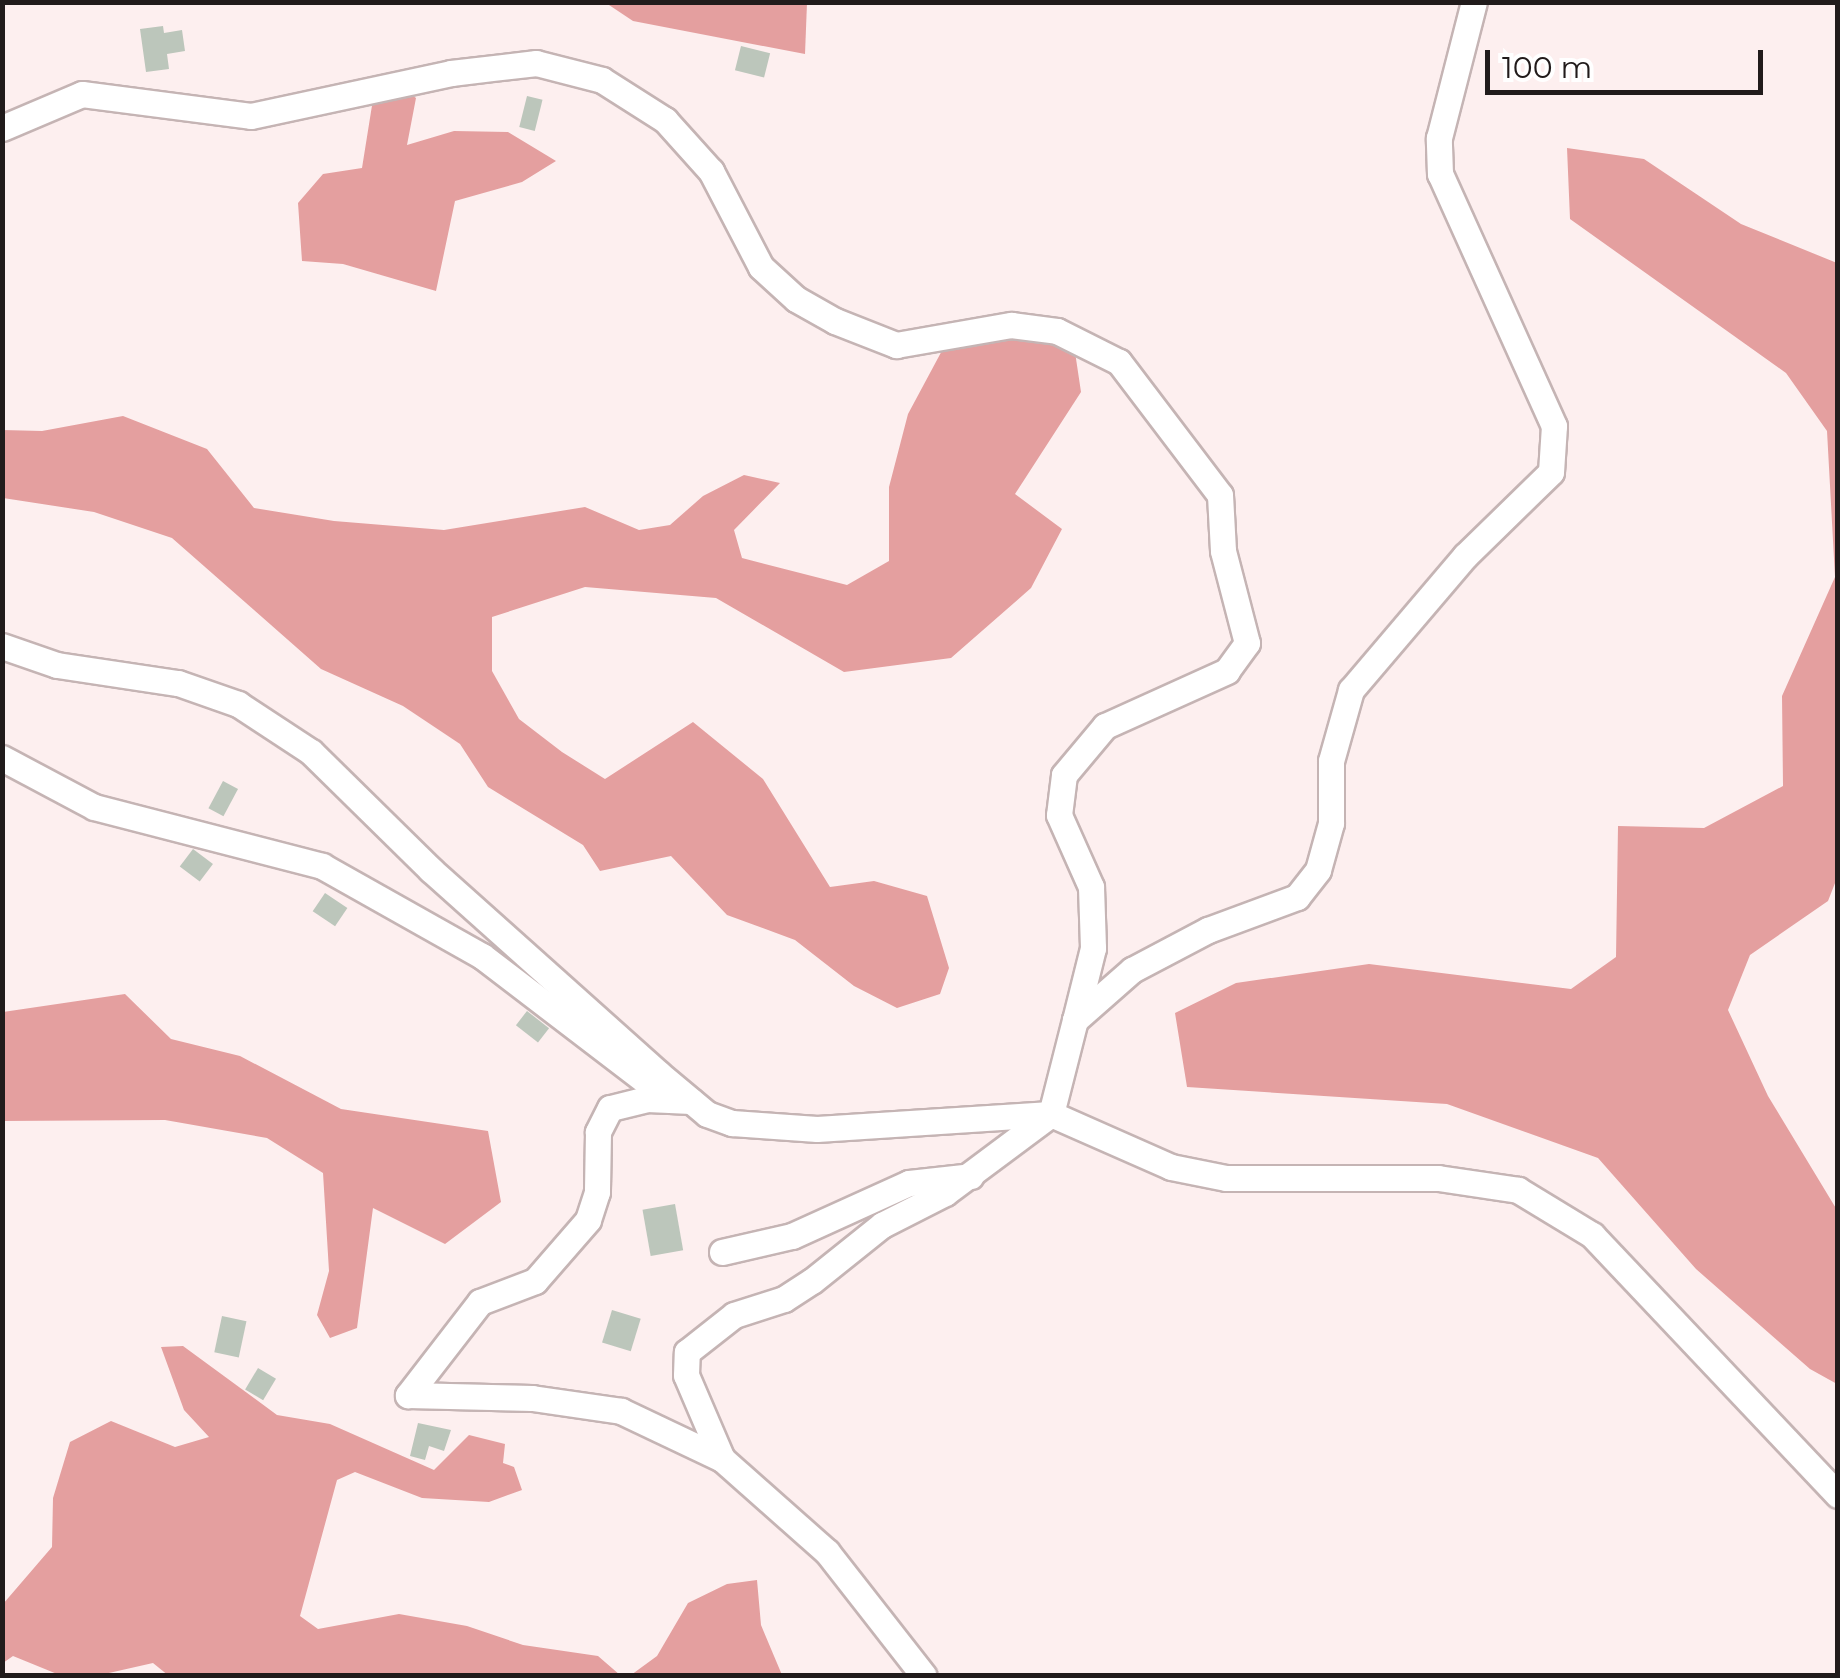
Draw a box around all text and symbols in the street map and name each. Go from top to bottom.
scale bar [1490,30,1768,92]
text: 100 m [1502,49,1592,86]

